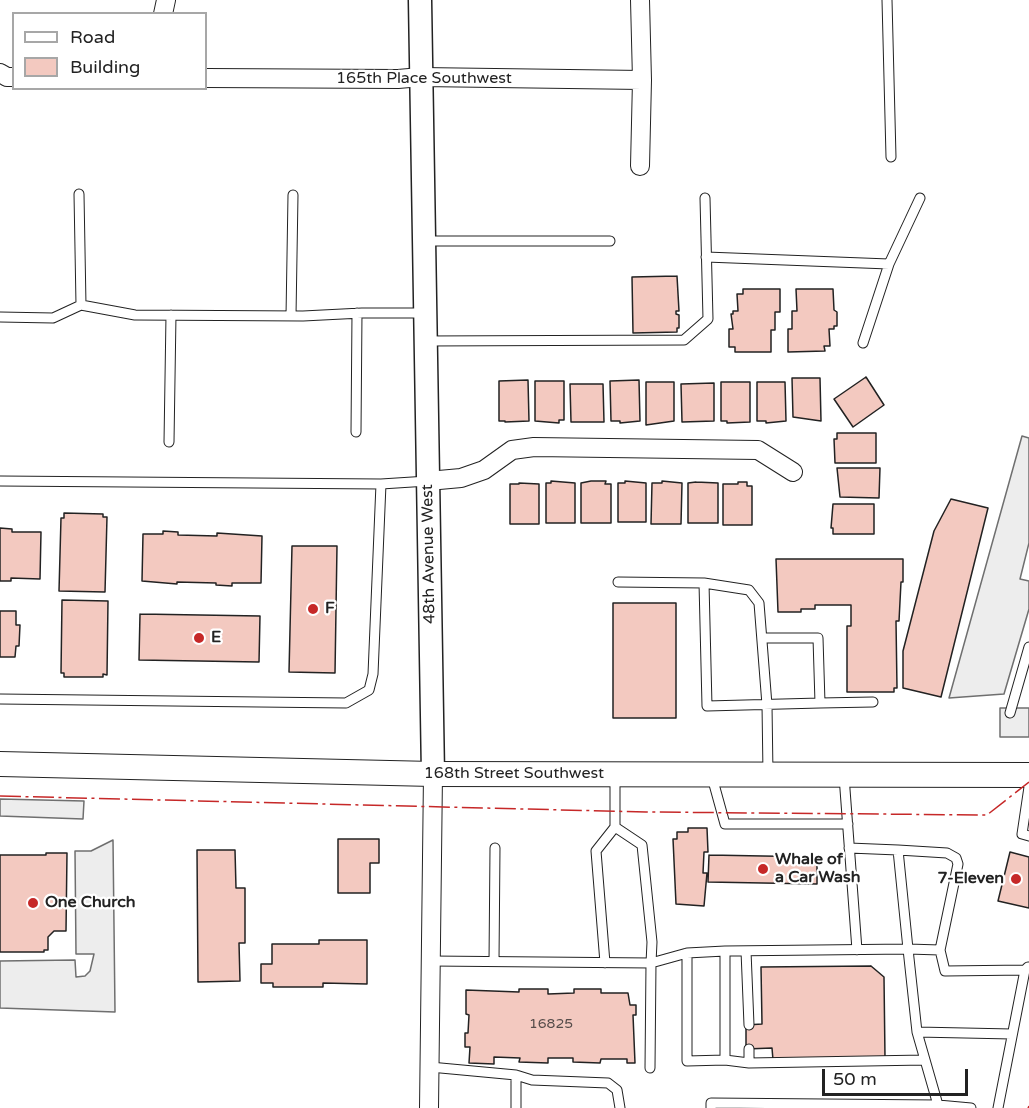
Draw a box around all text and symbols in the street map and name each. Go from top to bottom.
legend [12,12,207,90]
text: Road [70,26,115,48]
text: Building [70,56,140,78]
street label: 165th Place Southwest [336,69,512,89]
street label: 48th Avenue West [418,484,440,624]
place label: F [325,599,335,619]
marker: F [306,602,320,616]
place label: E [211,628,221,648]
marker: E [192,631,206,645]
street label: 168th Street Southwest [424,764,604,784]
place label: Whale of a Car Wash [775,850,861,888]
marker: Whale of a Car Wash [756,862,770,876]
place label: 7-Eleven [937,869,1004,889]
marker: 7-Eleven [1009,872,1023,886]
place label: One Church [45,893,136,913]
marker: One Church [26,896,40,910]
house number: 16825 [529,1016,573,1032]
scale bar [825,1057,970,1095]
text: 50 m [833,1068,877,1090]

